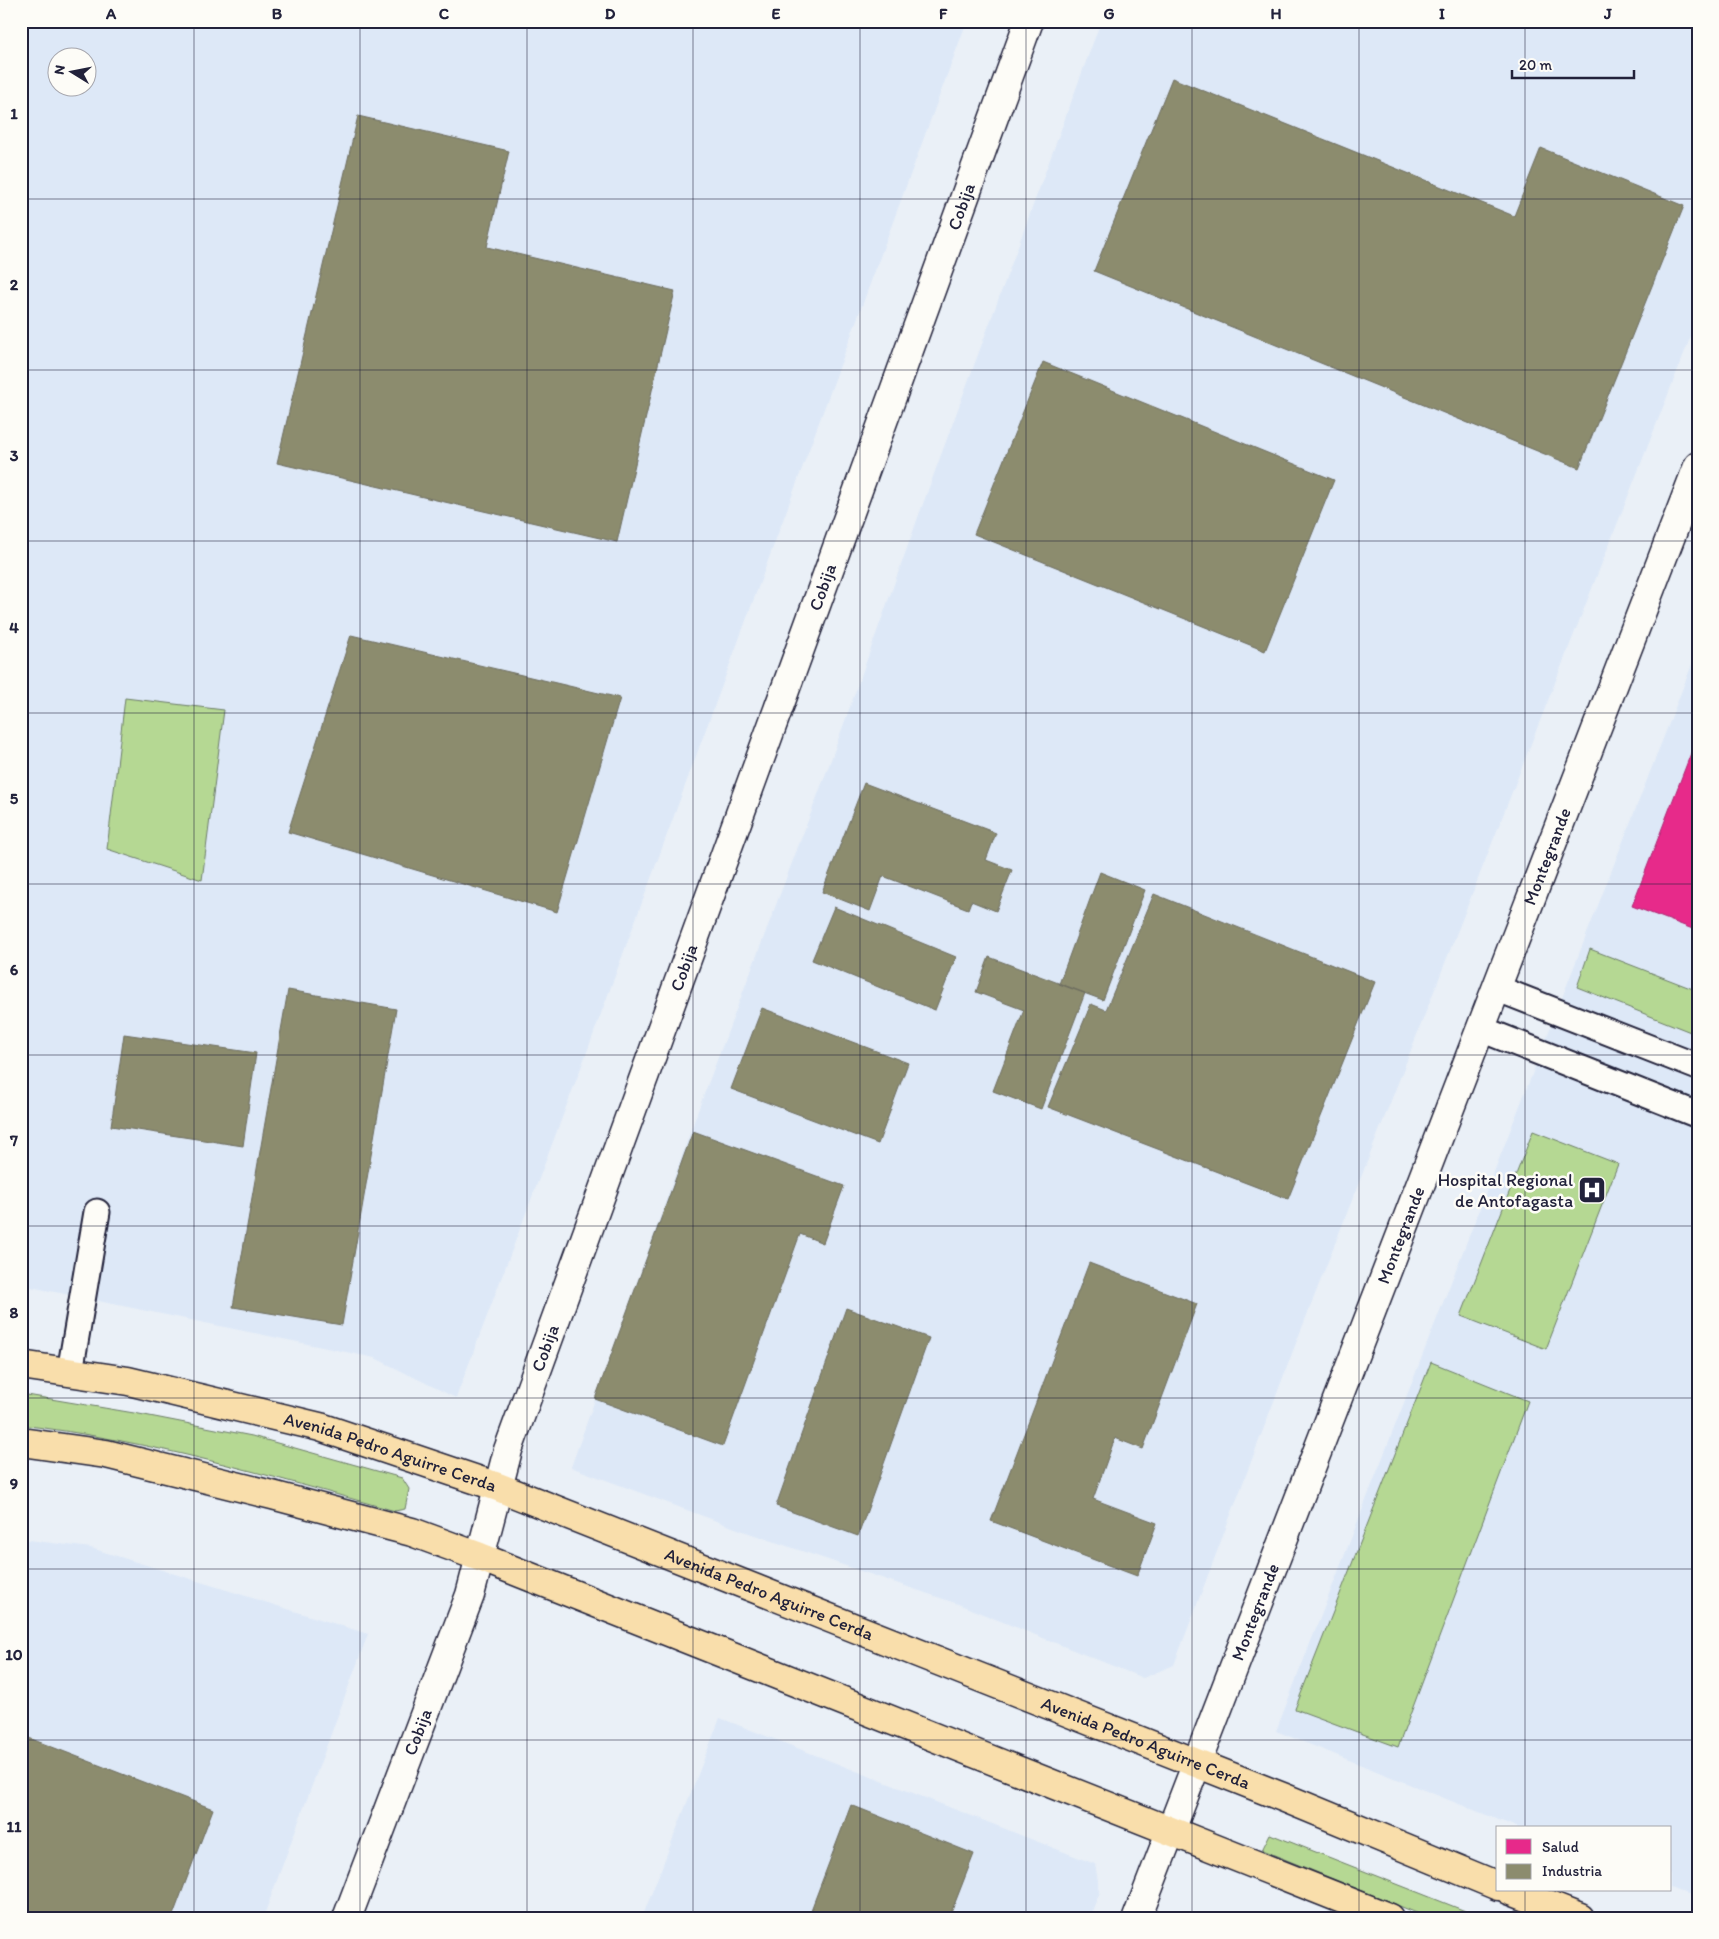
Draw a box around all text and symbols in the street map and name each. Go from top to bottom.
text: A [105,4,117,23]
text: B [272,4,283,23]
text: C [439,4,450,23]
text: D [605,4,616,23]
text: E [772,4,781,23]
text: F [939,4,948,23]
text: G [1103,4,1115,23]
text: H [1270,4,1282,23]
text: I [1439,4,1445,23]
text: J [1603,4,1612,23]
north arrow [48,48,98,98]
scale bar [1512,48,1634,80]
text: 20 m [1519,56,1553,74]
text: N [50,64,69,76]
text: 1 [10,104,18,123]
street label: Cobija [943,179,980,233]
text: 2 [10,275,19,294]
text: 3 [10,446,19,465]
street label: Cobija [804,560,841,614]
text: 4 [9,618,19,637]
text: 5 [10,789,19,808]
street label: Montegrande [1518,805,1576,908]
street label: Cobija [665,940,703,994]
text: 6 [10,960,19,979]
text: 7 [9,1131,18,1150]
place label: Hospital Regional de Antofagasta [1438,1169,1573,1212]
hospital icon: Hospital Regional de Antofagasta [1577,1175,1607,1205]
street label: Montegrande [1372,1183,1430,1287]
text: 8 [10,1303,19,1322]
street label: Cobija [527,1321,564,1375]
street label: Avenida Pedro Aguirre Cerda [282,1408,500,1497]
text: 9 [10,1474,18,1493]
street label: Avenida Pedro Aguirre Cerda [662,1543,877,1646]
street label: Montegrande [1226,1560,1284,1664]
text: 10 [5,1645,23,1664]
street label: Avenida Pedro Aguirre Cerda [1038,1692,1254,1794]
street label: Cobija [399,1705,437,1759]
text: 11 [7,1817,22,1836]
legend [1496,1826,1672,1892]
text: Salud [1542,1838,1579,1856]
text: Industria [1542,1862,1602,1880]

